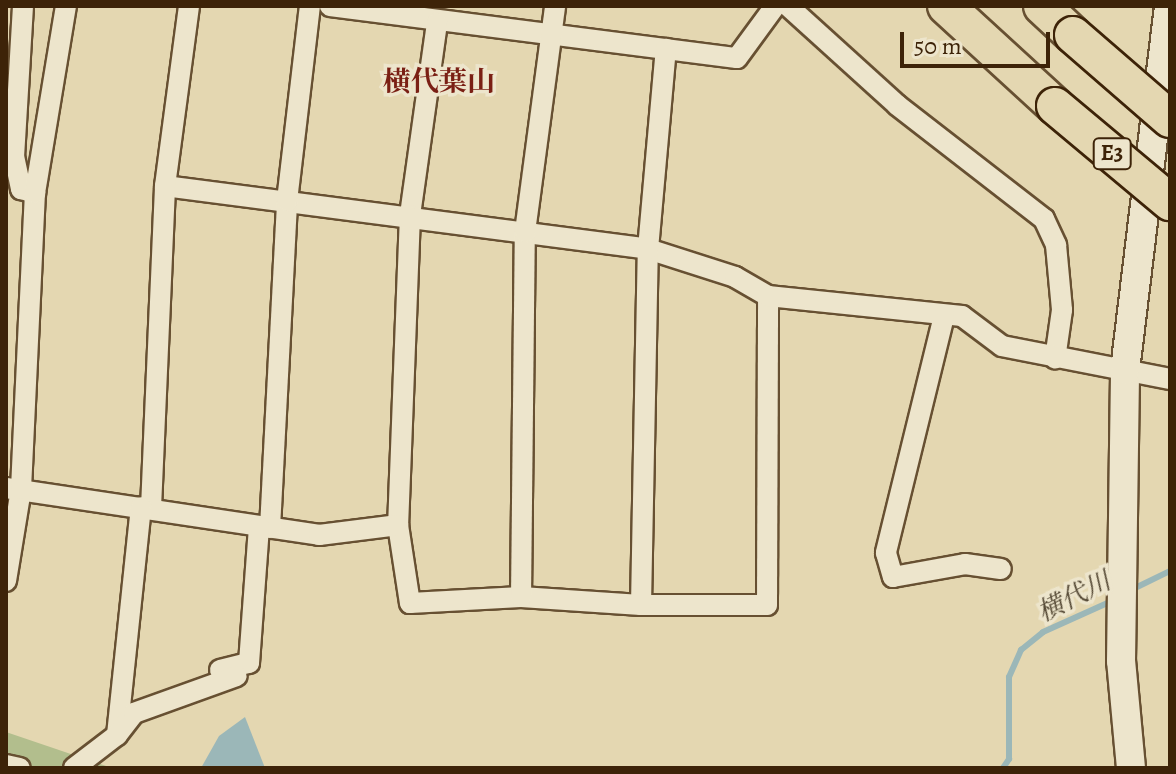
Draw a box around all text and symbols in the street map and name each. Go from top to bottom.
scale bar [904,16,1054,66]
text: 50 m [914,30,962,62]
district label: 横代葉山 [383,65,495,99]
road number: E3 [1092,136,1132,172]
water label: 横代川 [1032,565,1116,629]

